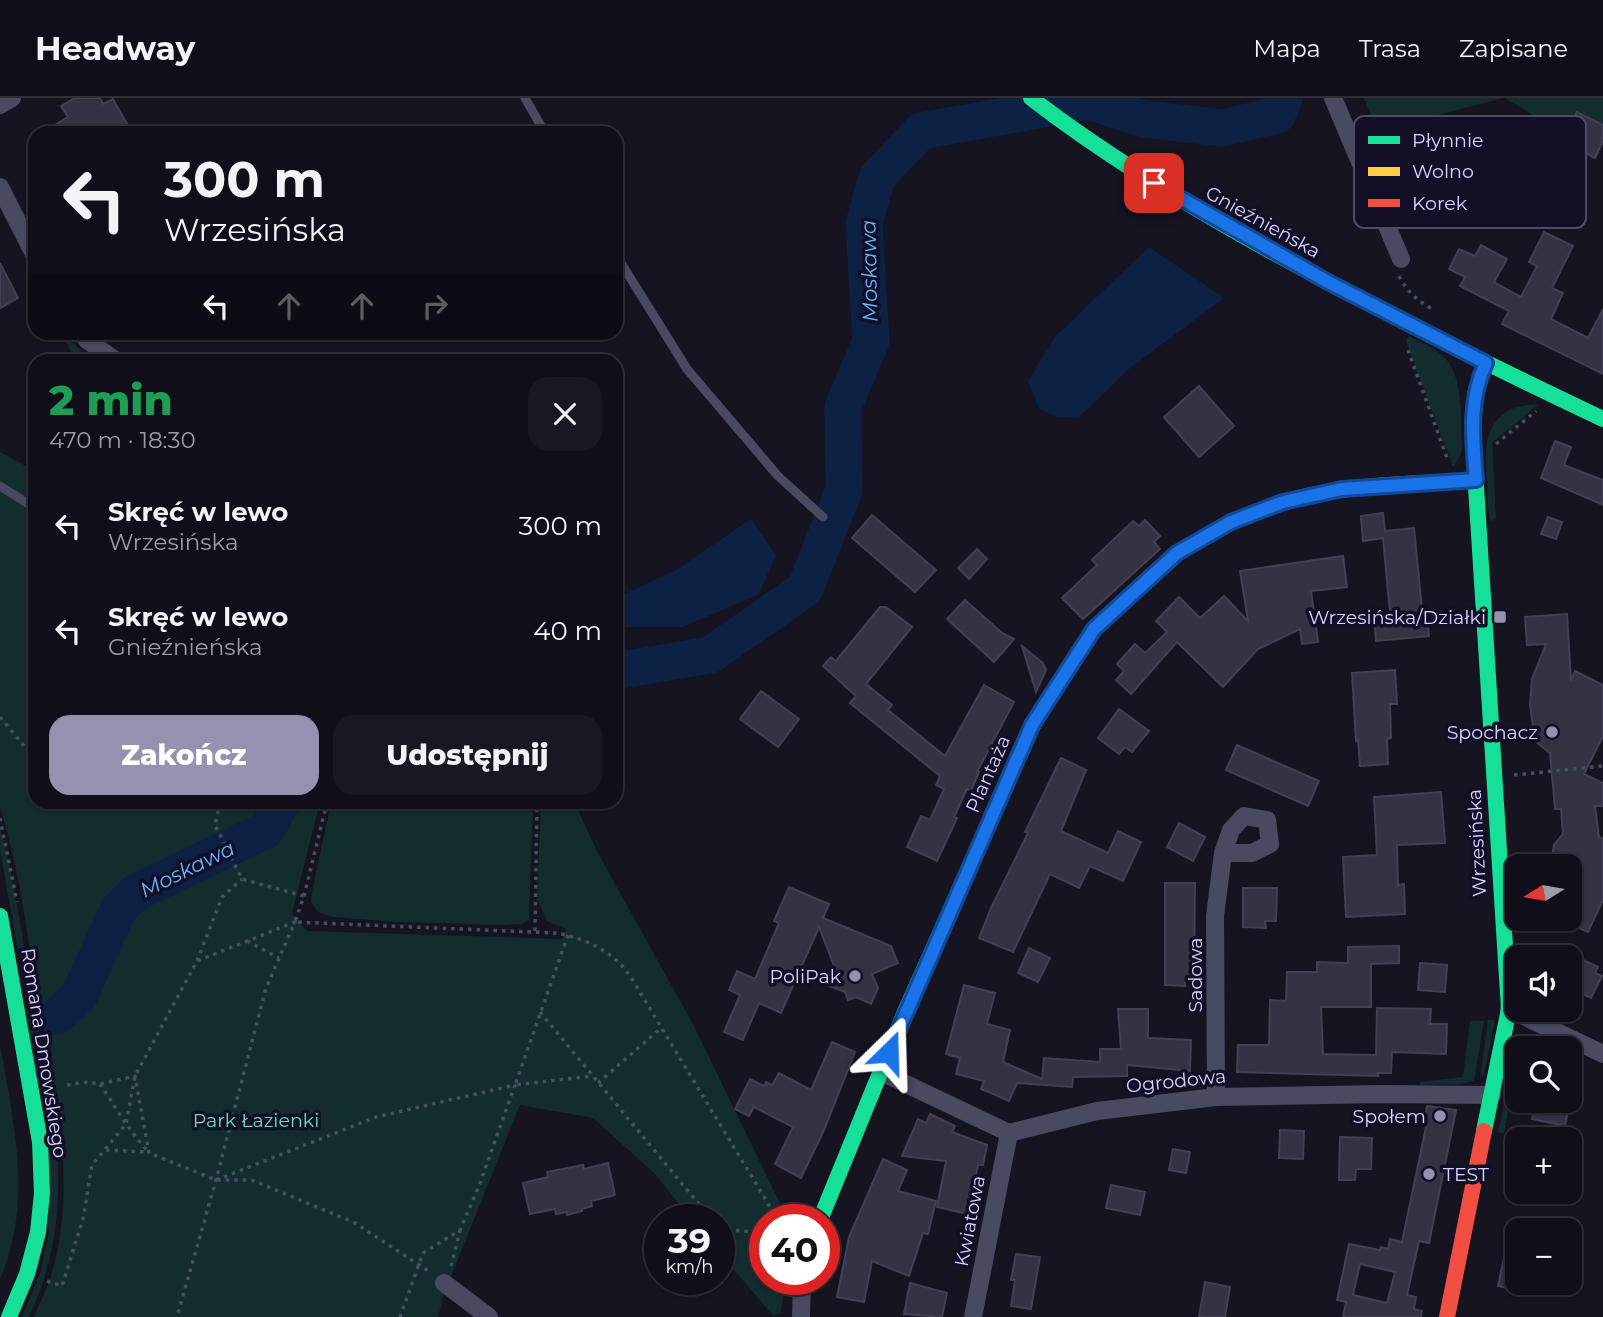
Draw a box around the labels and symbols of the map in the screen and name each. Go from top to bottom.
legend [1354,116,1586,228]
text: Płynnie [1412,129,1483,152]
pin [1124,153,1184,213]
text: Wolno [1412,160,1474,183]
street label: Gnieźnieńska [1202,181,1324,263]
text: Korek [1412,192,1468,215]
water label: Moskawa [856,220,882,322]
place label: Wrzesińska/Działki [1308,606,1486,629]
marker: Wrzesińska/Działki [1492,609,1508,625]
place label: Spochacz [1447,721,1538,744]
marker: Spochacz [1544,724,1560,740]
street label: Plantaża [961,732,1015,816]
street label: Wrzesińska [1463,788,1491,898]
water label: Moskawa [136,835,238,903]
north arrow [1505,854,1582,931]
street label: Sadowa [1184,938,1207,1012]
street label: Romana Dmowskiego [16,946,72,1160]
place label: PoliPak [770,965,842,988]
marker: PoliPak [847,968,863,984]
position arrow [852,1015,926,1089]
street label: Ogrodowa [1125,1064,1227,1098]
place label: Społem [1353,1105,1426,1128]
marker: Społem [1432,1108,1448,1124]
park label: Park Łazienki [193,1109,319,1132]
place label: TEST [1443,1163,1489,1186]
marker: TEST [1421,1166,1437,1182]
street label: Kwiatowa [950,1173,990,1269]
speed limit sign: 40 [749,1204,840,1295]

